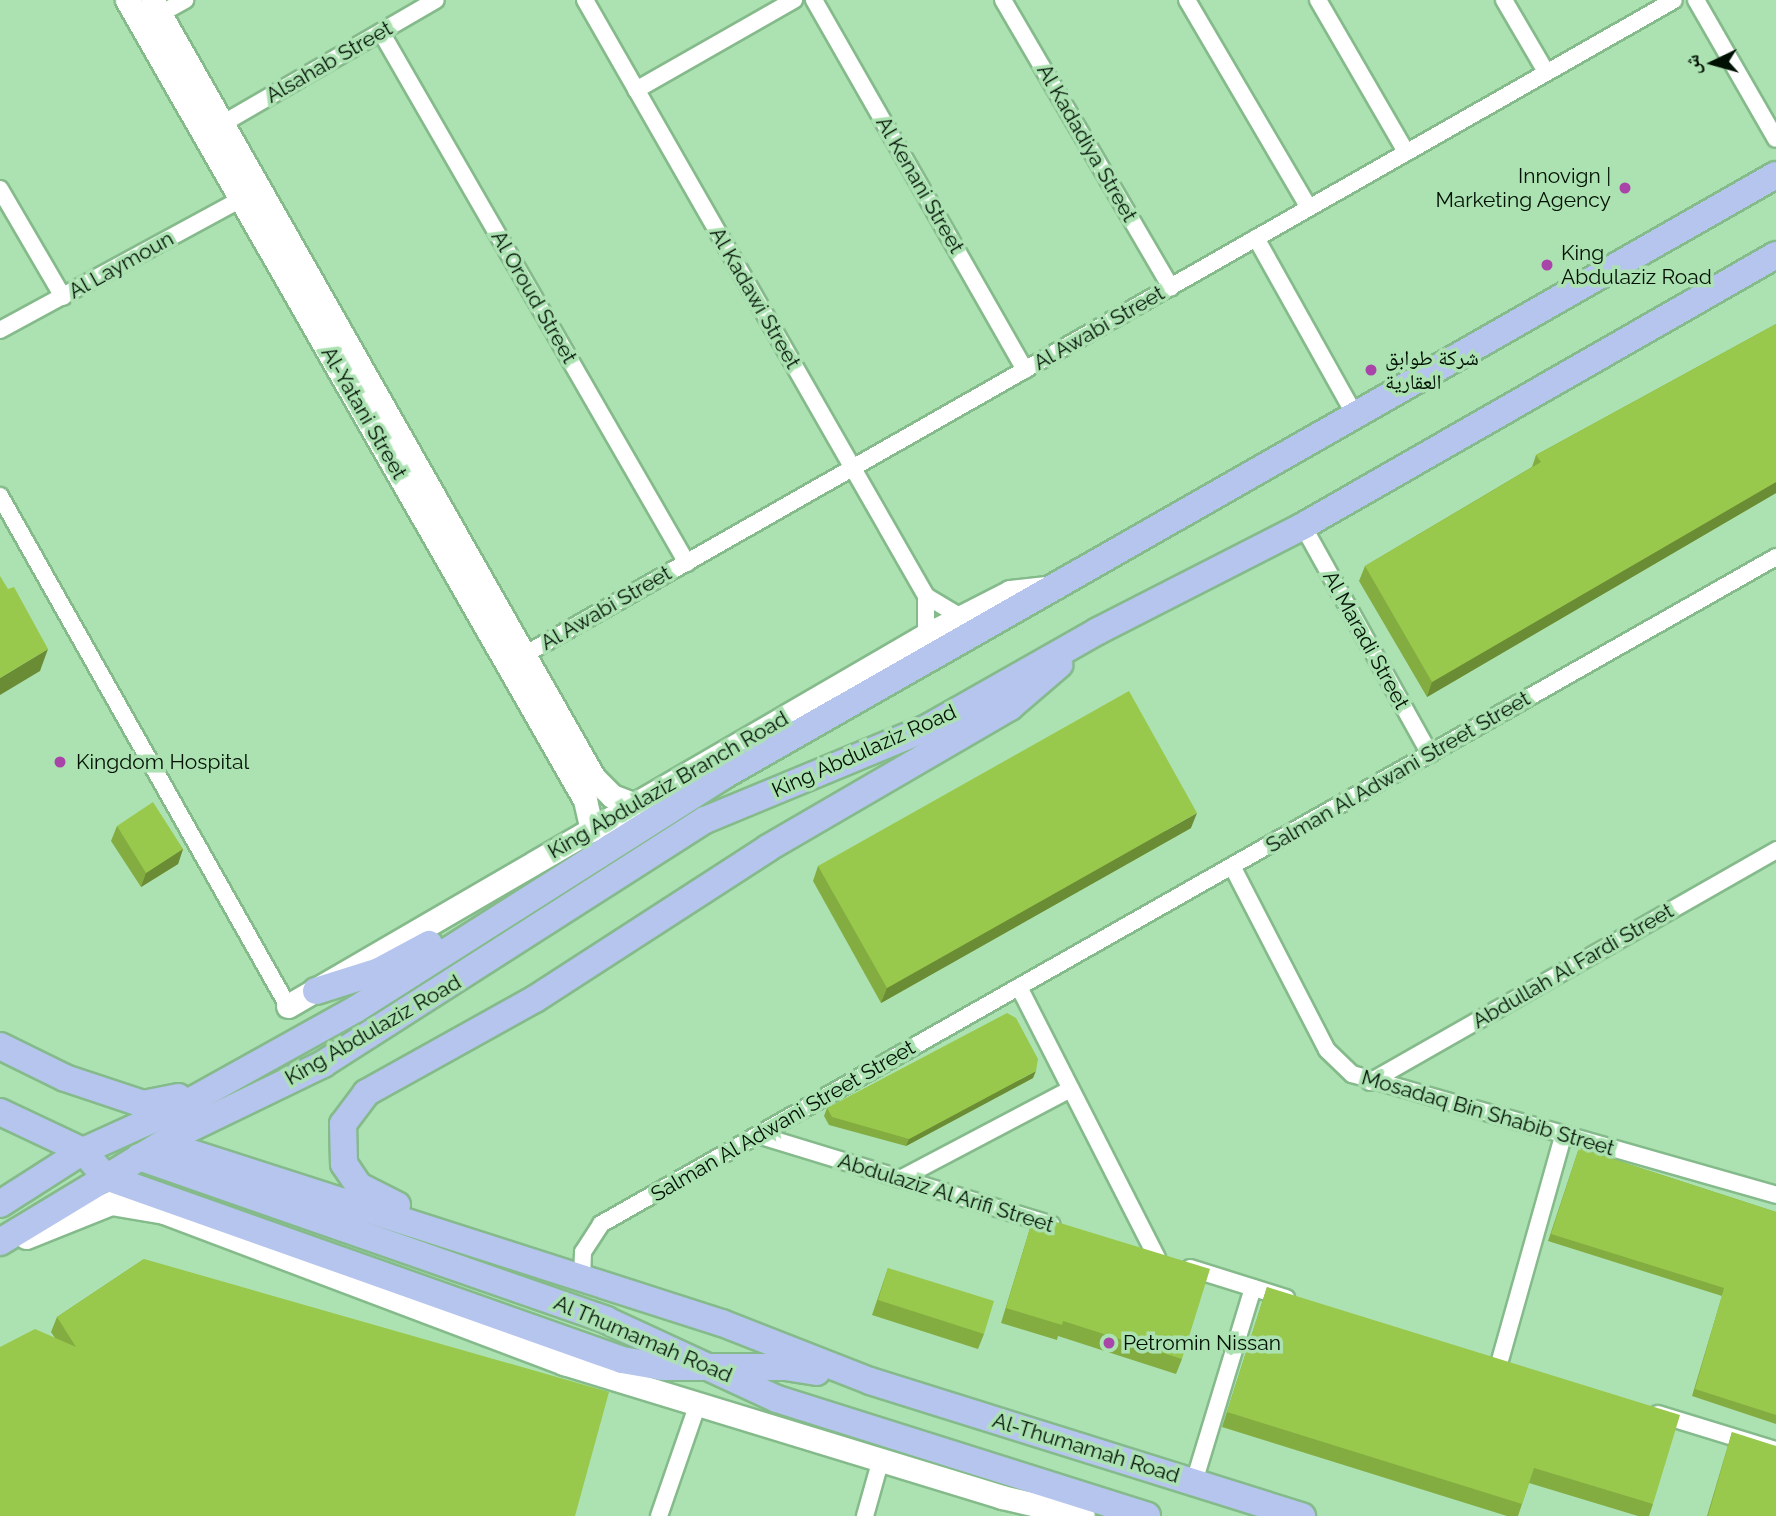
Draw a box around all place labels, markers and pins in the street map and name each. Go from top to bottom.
place label: Innovign | Marketing Agency [1435,163,1611,213]
marker: Innovign | Marketing Agency [1617,180,1633,196]
place label: King Abdulaziz Road [1561,240,1712,290]
marker: King Abdulaziz Road [1539,257,1555,273]
place label: شركة طوابق العقارية [1385,345,1479,395]
marker: شركة طوابق العقارية [1363,362,1379,378]
place label: Kingdom Hospital [76,749,249,775]
marker: Kingdom Hospital [50,752,70,772]
place label: Petromin Nissan [1123,1330,1281,1356]
marker: Petromin Nissan [1101,1335,1117,1351]

